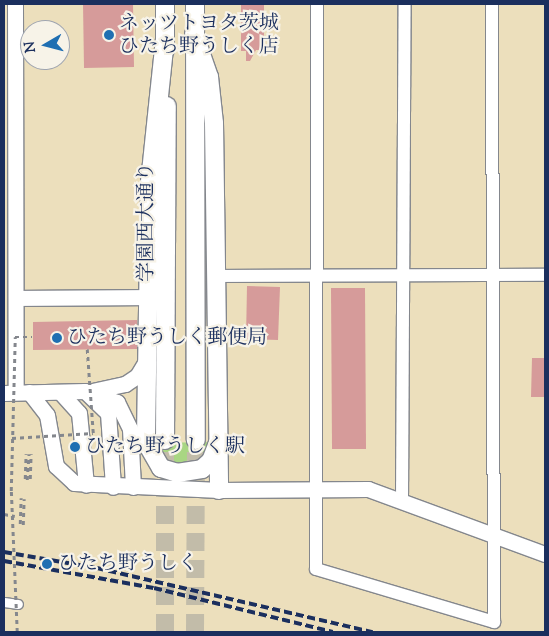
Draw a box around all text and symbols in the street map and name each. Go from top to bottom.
place label: ネッツトヨタ茨城 ひたち野うしく店 [119,12,279,59]
north arrow [20,20,70,70]
marker: ネッツトヨタ茨城 ひたち野うしく店 [103,29,115,41]
text: N [20,40,42,54]
street label: 学園西大通り [135,162,159,282]
place label: ひたち野うしく郵便局 [67,326,267,350]
marker: ひたち野うしく郵便局 [51,332,63,344]
place label: ひたち野うしく駅 [85,435,245,459]
marker: ひたち野うしく駅 [69,441,81,453]
place label: ひたち野うしく [58,552,198,576]
marker: ひたち野うしく [40,557,54,571]

